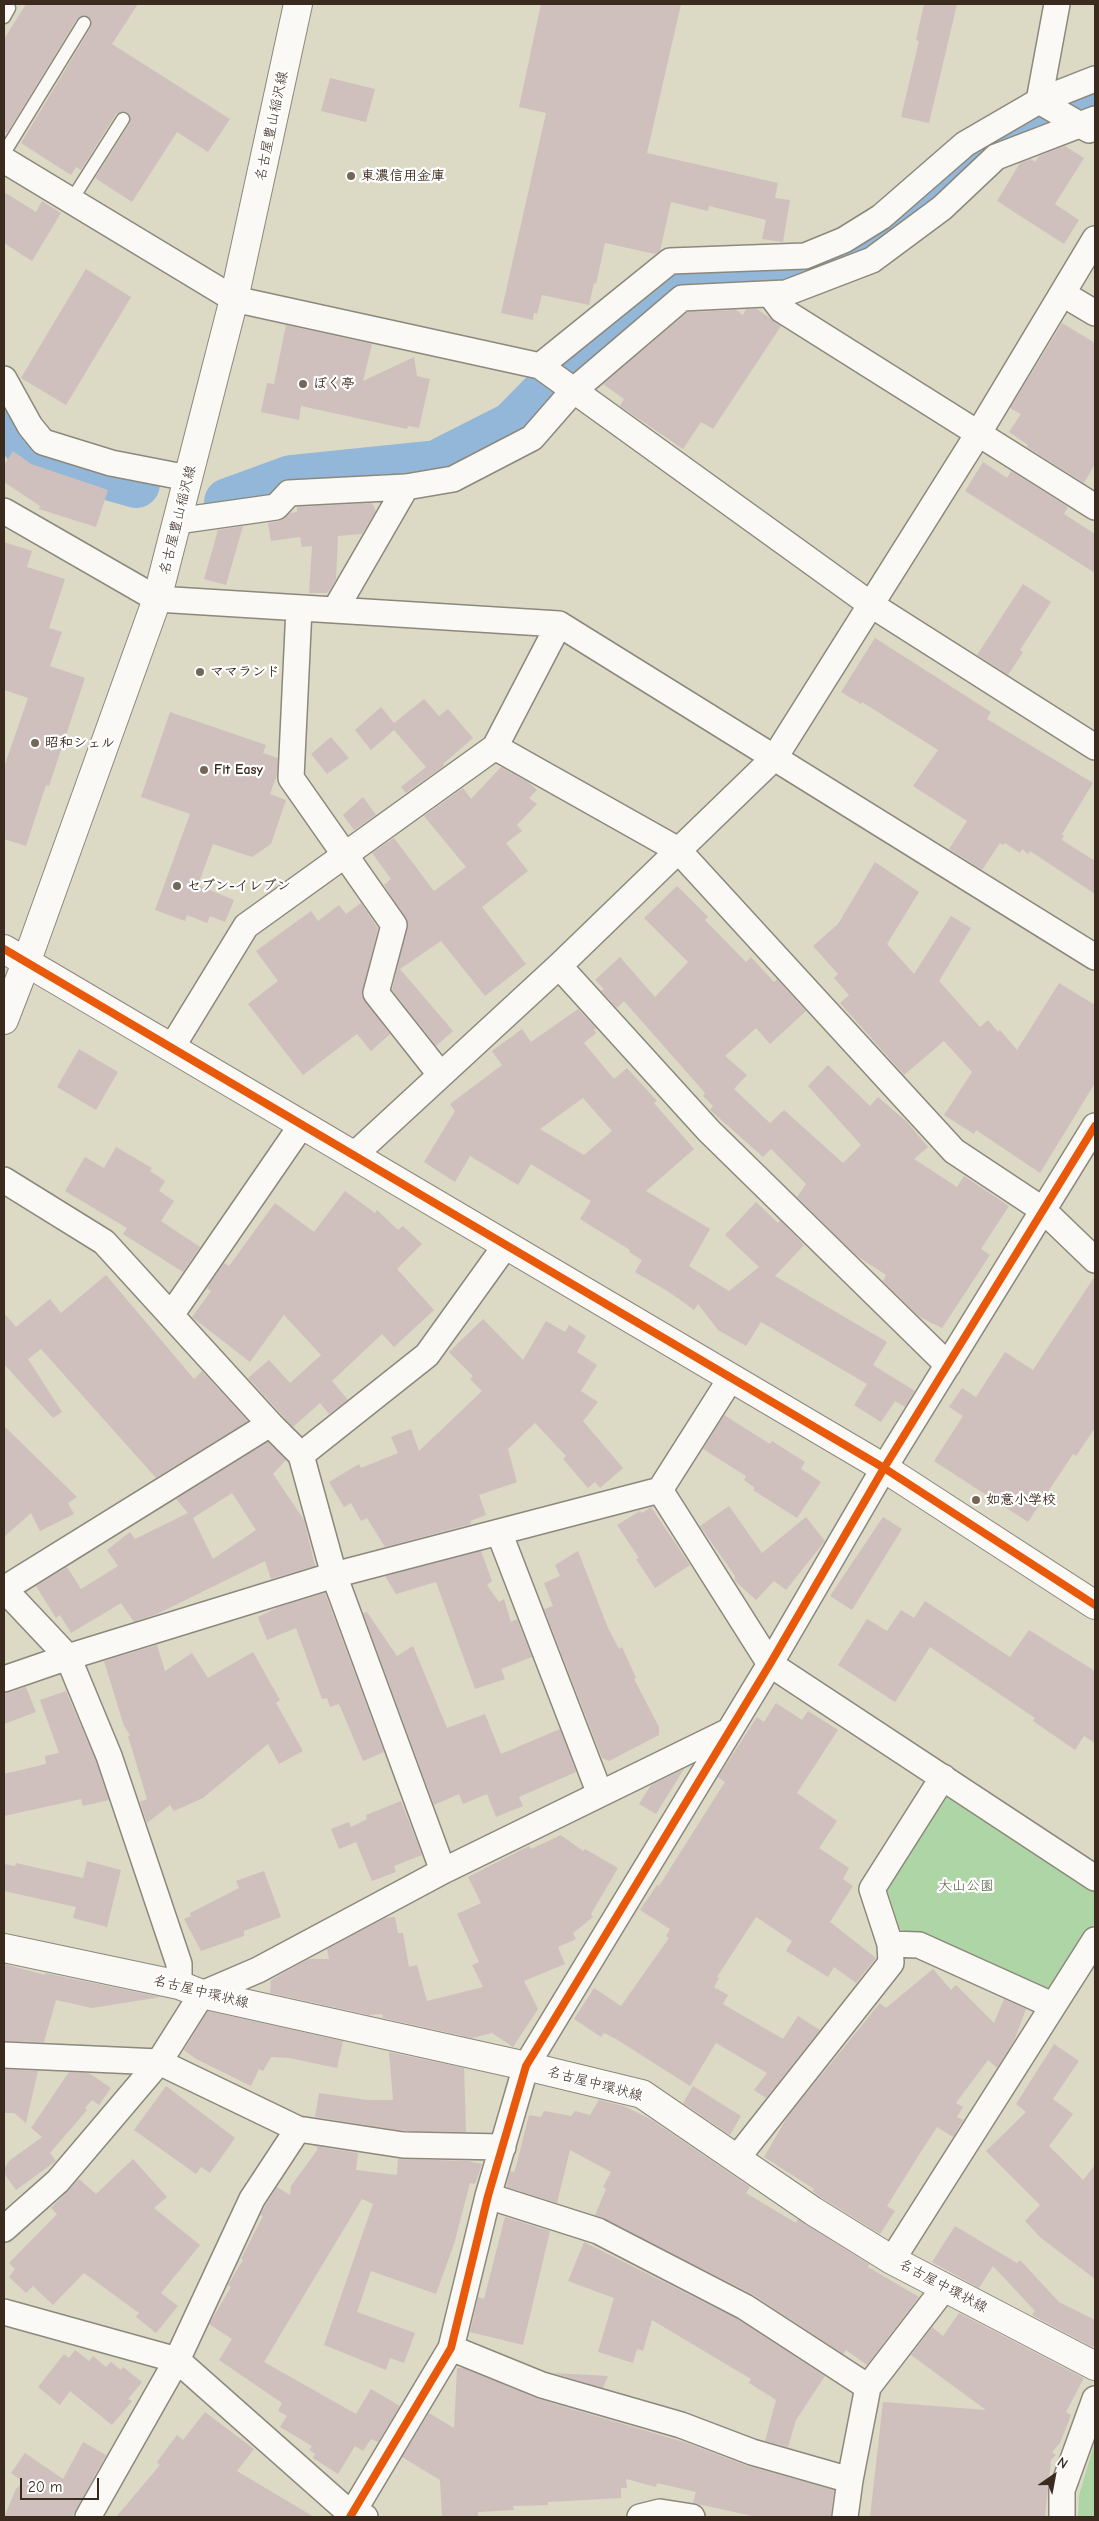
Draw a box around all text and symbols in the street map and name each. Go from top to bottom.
street label: 名古屋豊山稲沢線 [252,69,292,183]
place label: 東濃信用金庫 [361,168,445,184]
marker: 東濃信用金庫 [345,170,357,182]
place label: ぼく亭 [313,376,355,392]
marker: ぼく亭 [297,378,309,390]
street label: 名古屋豊山稲沢線 [156,464,200,576]
place label: ママランド [210,664,280,680]
marker: ママランド [194,666,206,678]
place label: 昭和シェル [45,735,115,751]
marker: 昭和シェル [29,737,41,749]
place label: Fit Easy [214,762,263,778]
marker: Fit Easy [198,764,210,776]
place label: セブン-イレブン [187,878,291,894]
marker: セブン-イレブン [171,880,183,892]
place label: 如意小学校 [986,1492,1056,1508]
marker: 如意小学校 [970,1494,982,1506]
park label: 大山公園 [938,1878,994,1894]
street label: 名古屋中環状線 [151,1972,251,2012]
street label: 名古屋中環状線 [545,2063,645,2105]
street label: 名古屋中環状線 [896,2256,990,2316]
north arrow [1029,2451,1079,2501]
text: N [1054,2453,1071,2473]
scale bar [22,2468,101,2500]
text: 20 m [28,2478,62,2496]

